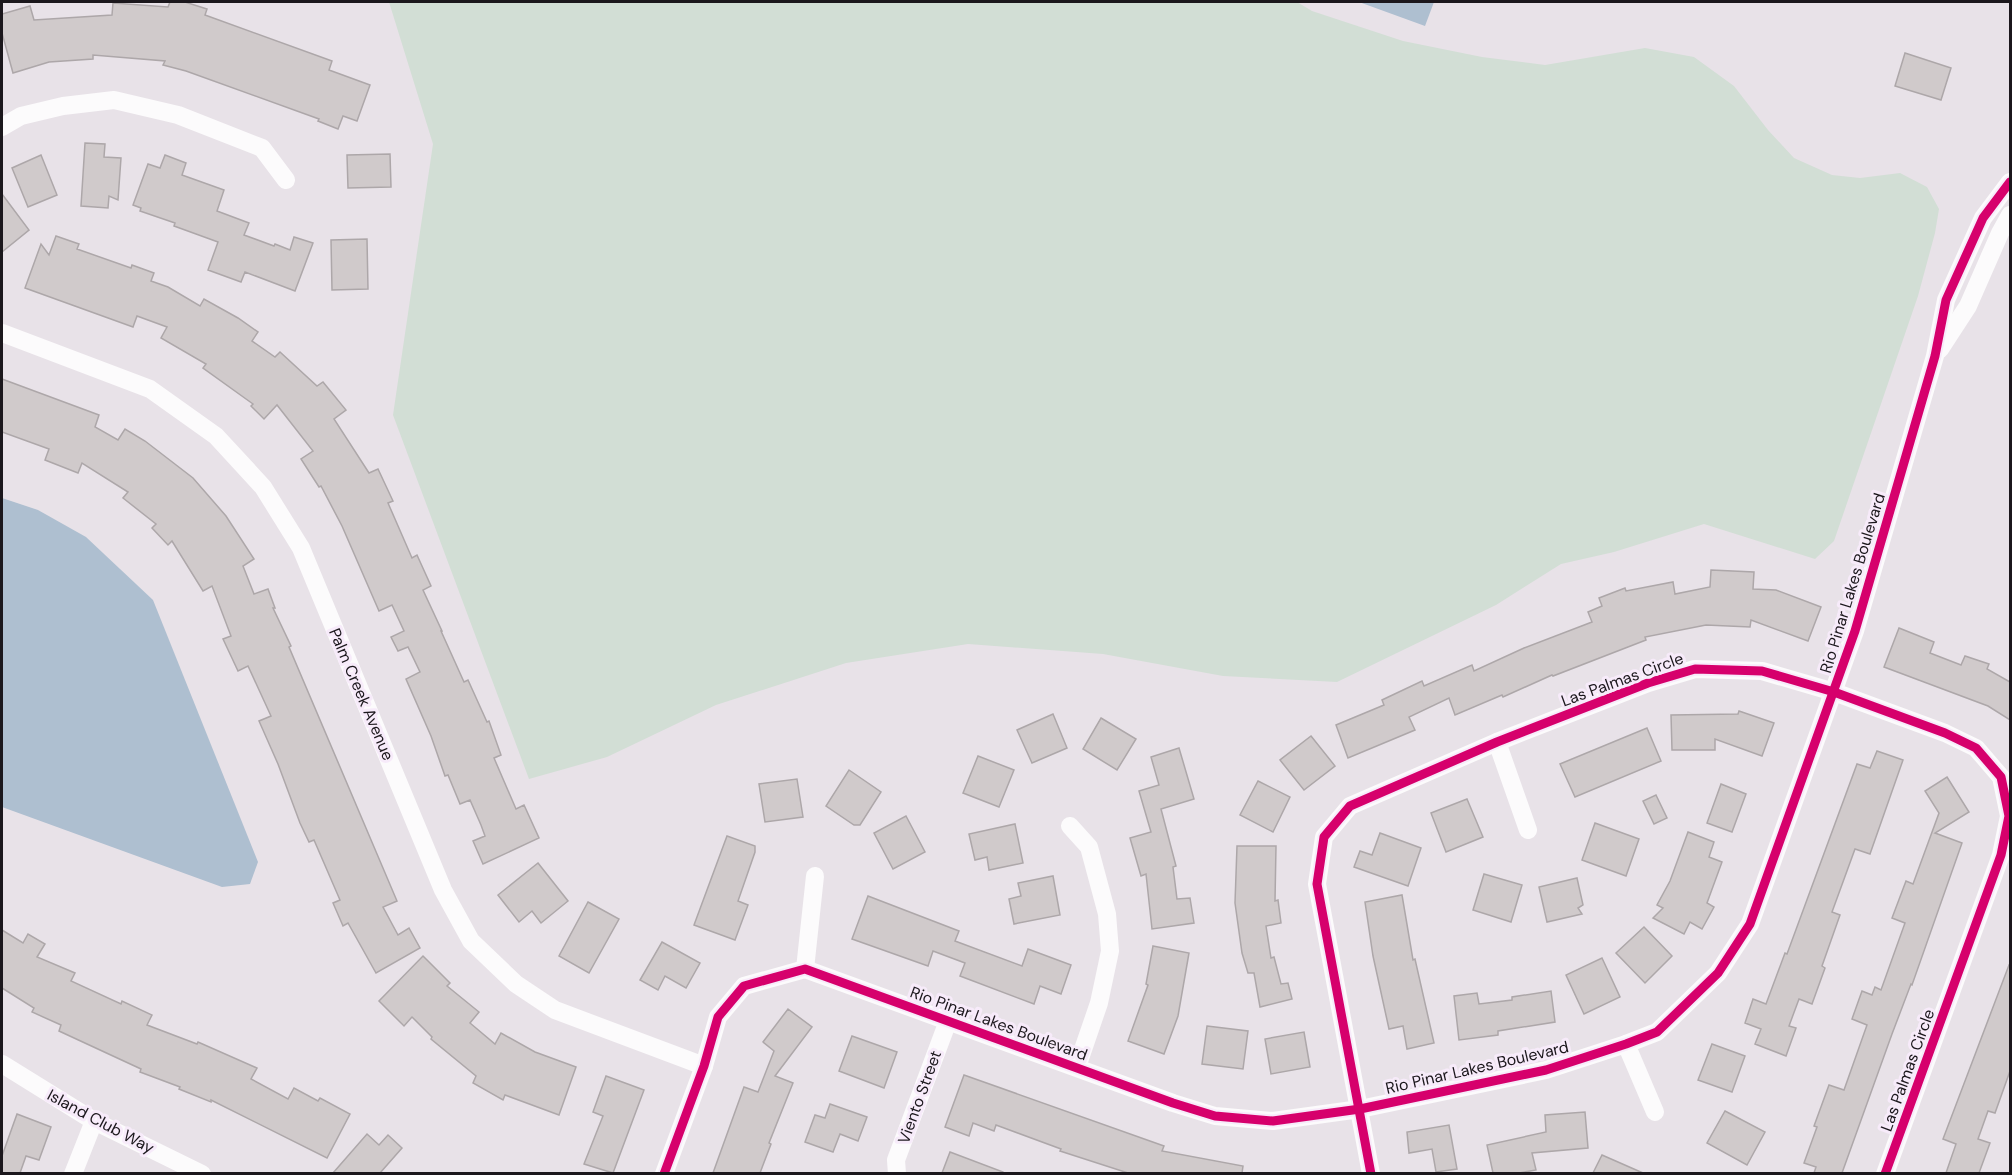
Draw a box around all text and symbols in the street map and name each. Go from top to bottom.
street label: Rio Pinar Lakes Boulevard [1815,491,1890,676]
street label: Palm Creek Avenue [324,625,399,763]
street label: Las Palmas Circle [1558,648,1686,711]
street label: Rio Pinar Lakes Boulevard [907,982,1090,1065]
street label: Las Palmas Circle [1876,1006,1939,1134]
street label: Rio Pinar Lakes Boulevard [1384,1036,1571,1099]
street label: Viento Street [893,1048,946,1147]
street label: Island Club Way [44,1084,158,1158]

